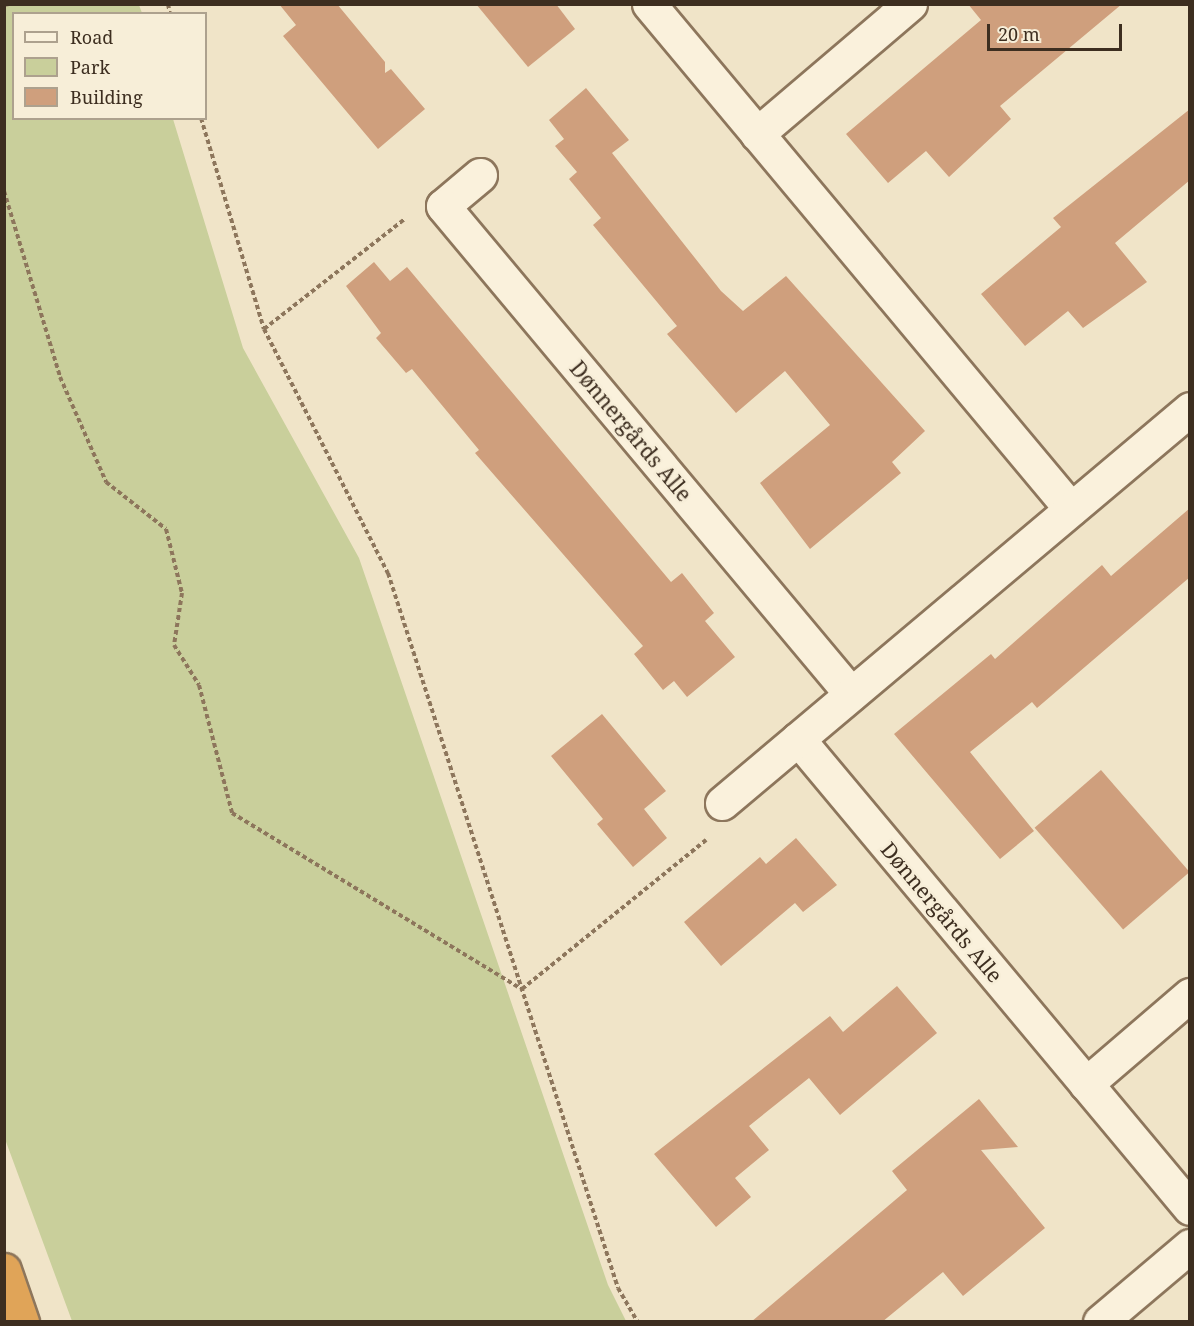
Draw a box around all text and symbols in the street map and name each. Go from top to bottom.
legend [12,12,207,120]
scale bar [990,12,1125,50]
text: 20 m [998,22,1040,46]
text: Road [70,25,113,49]
text: Park [70,55,110,79]
text: Building [70,85,143,109]
street label: Dønnergårds Alle [565,356,697,506]
street label: Dønnergårds Alle [876,837,1008,987]

